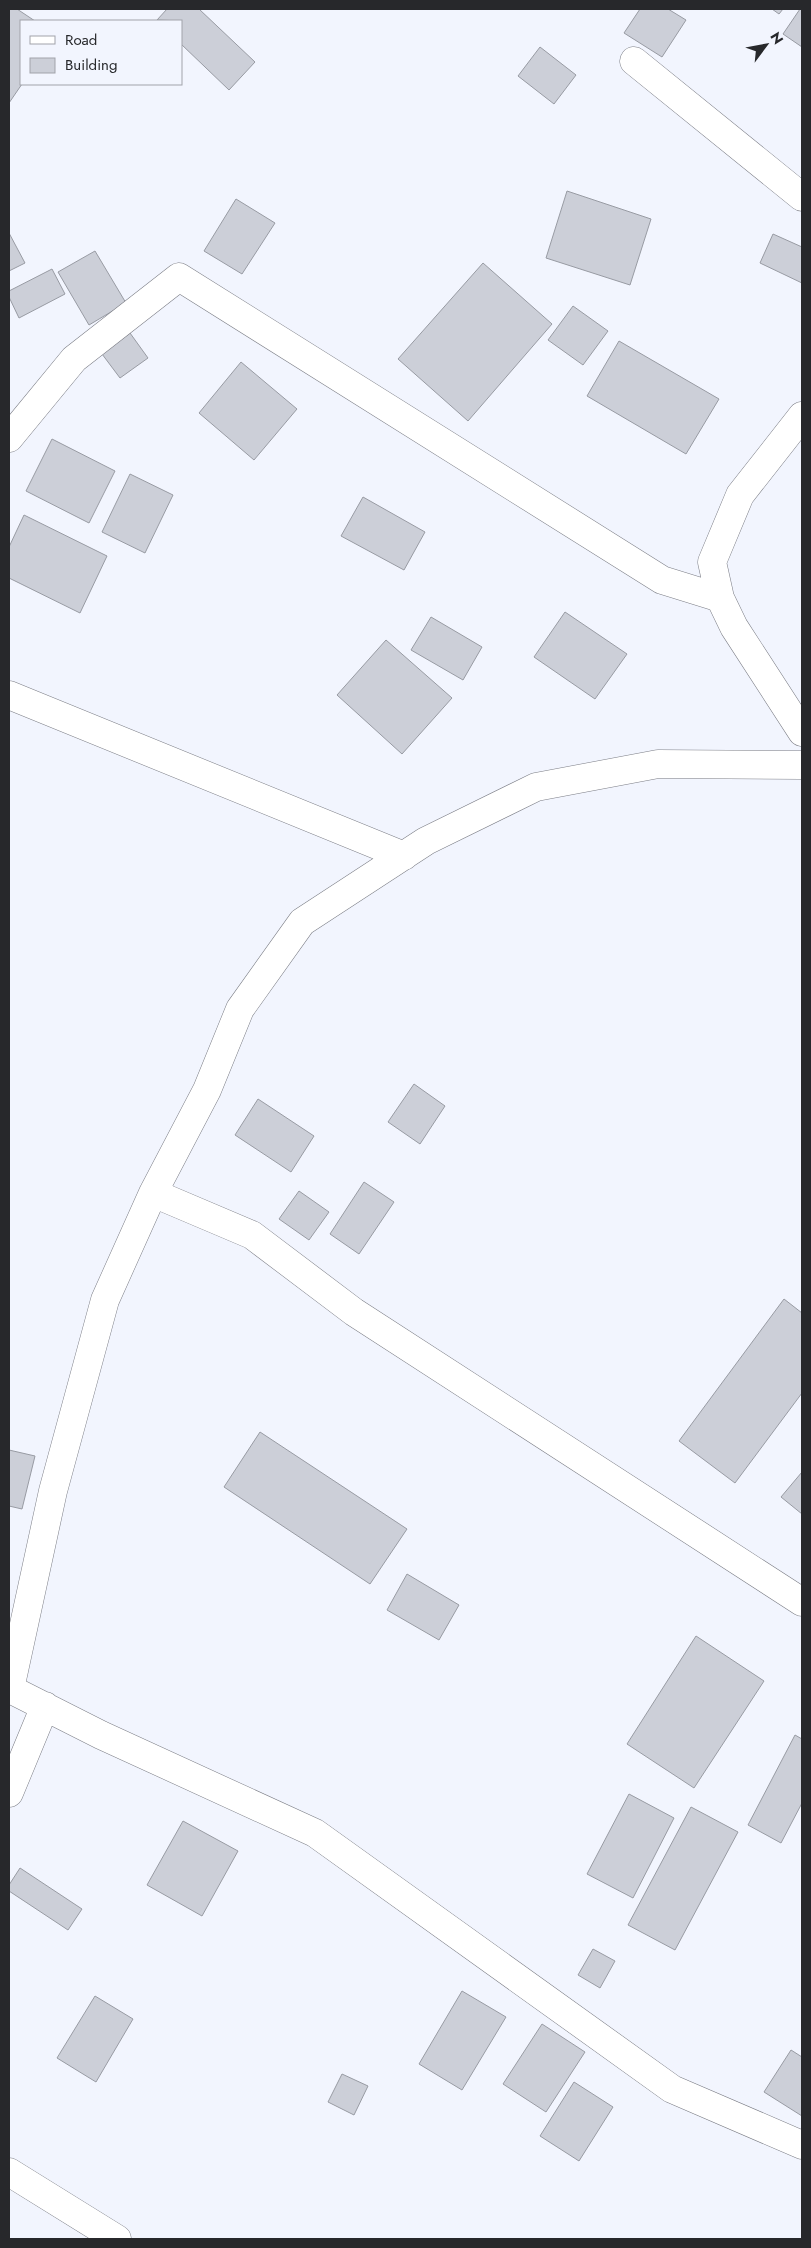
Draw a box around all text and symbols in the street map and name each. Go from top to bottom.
legend [20,20,182,85]
north arrow [741,20,791,70]
text: N [766,28,788,48]
text: Road [65,29,97,51]
text: Building [65,54,117,76]

